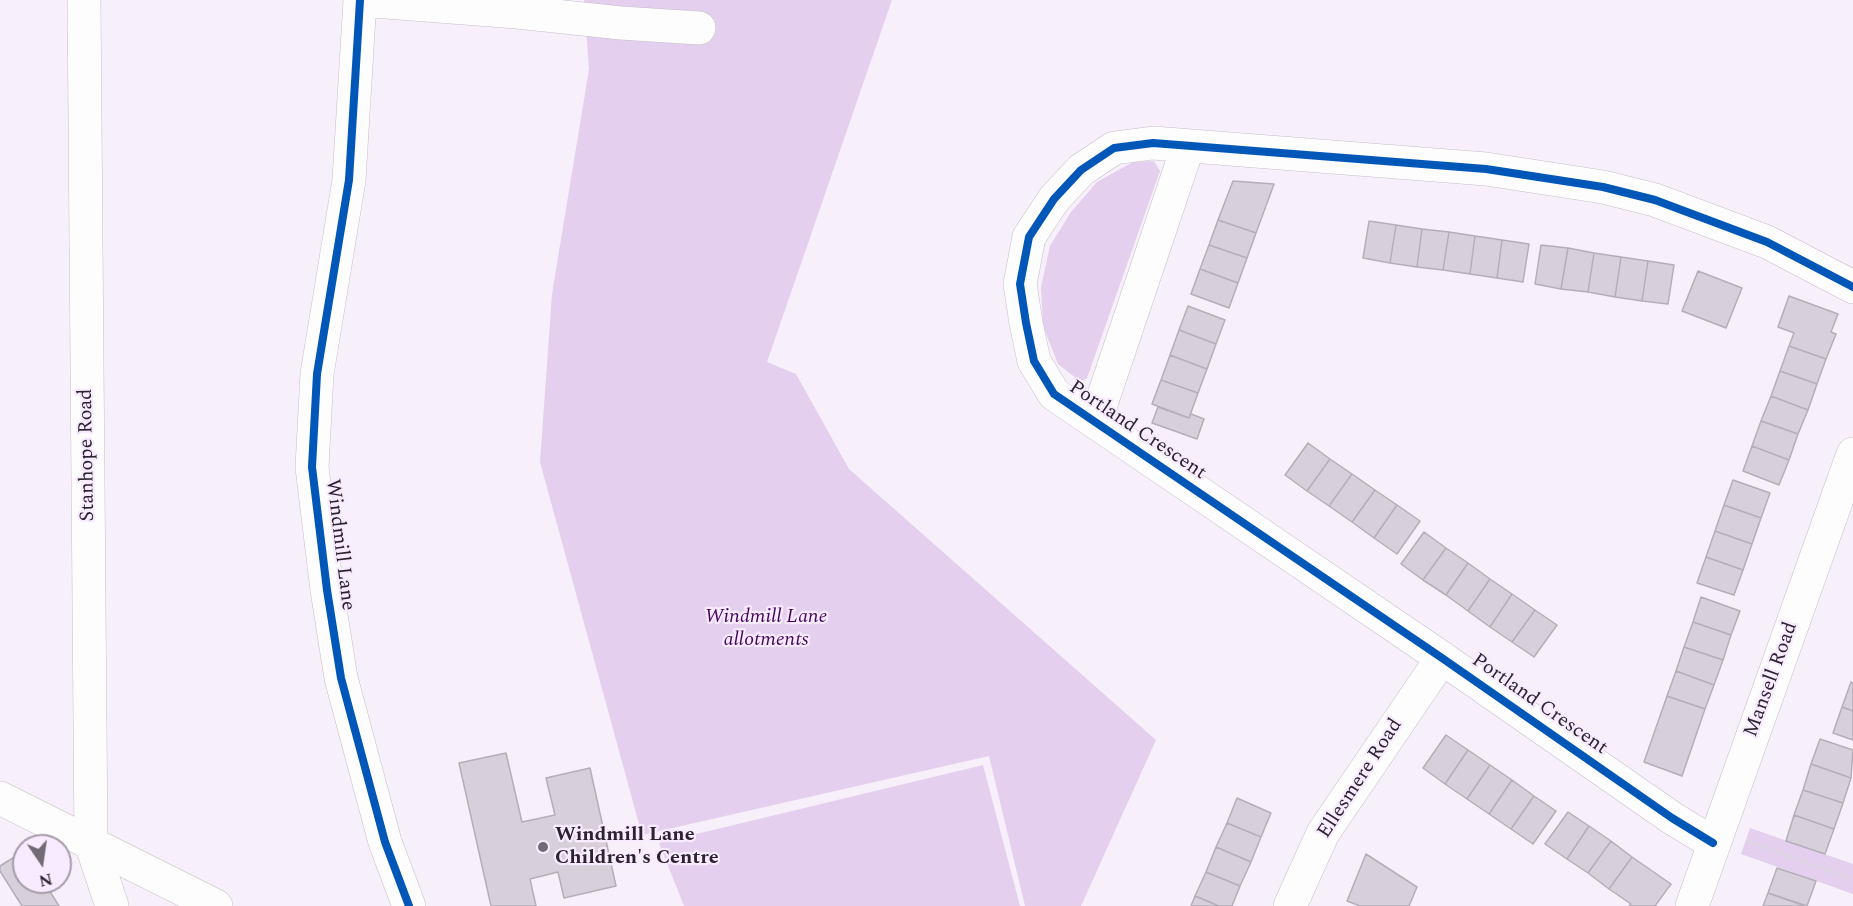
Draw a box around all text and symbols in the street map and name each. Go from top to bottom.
street label: Portland Crescent [1064,376,1210,486]
street label: Stanhope Road [75,388,101,522]
street label: Windmill Lane [319,478,359,612]
park label: Windmill Lane allotments [705,606,827,653]
street label: Mansell Road [1740,619,1804,741]
street label: Portland Crescent [1466,649,1612,761]
street label: Ellesmere Road [1313,715,1409,843]
place label: Windmill Lane Children's Centre [555,824,719,871]
north arrow [12,834,72,894]
marker: Windmill Lane Children's Centre [536,840,550,854]
text: N [37,866,55,893]

